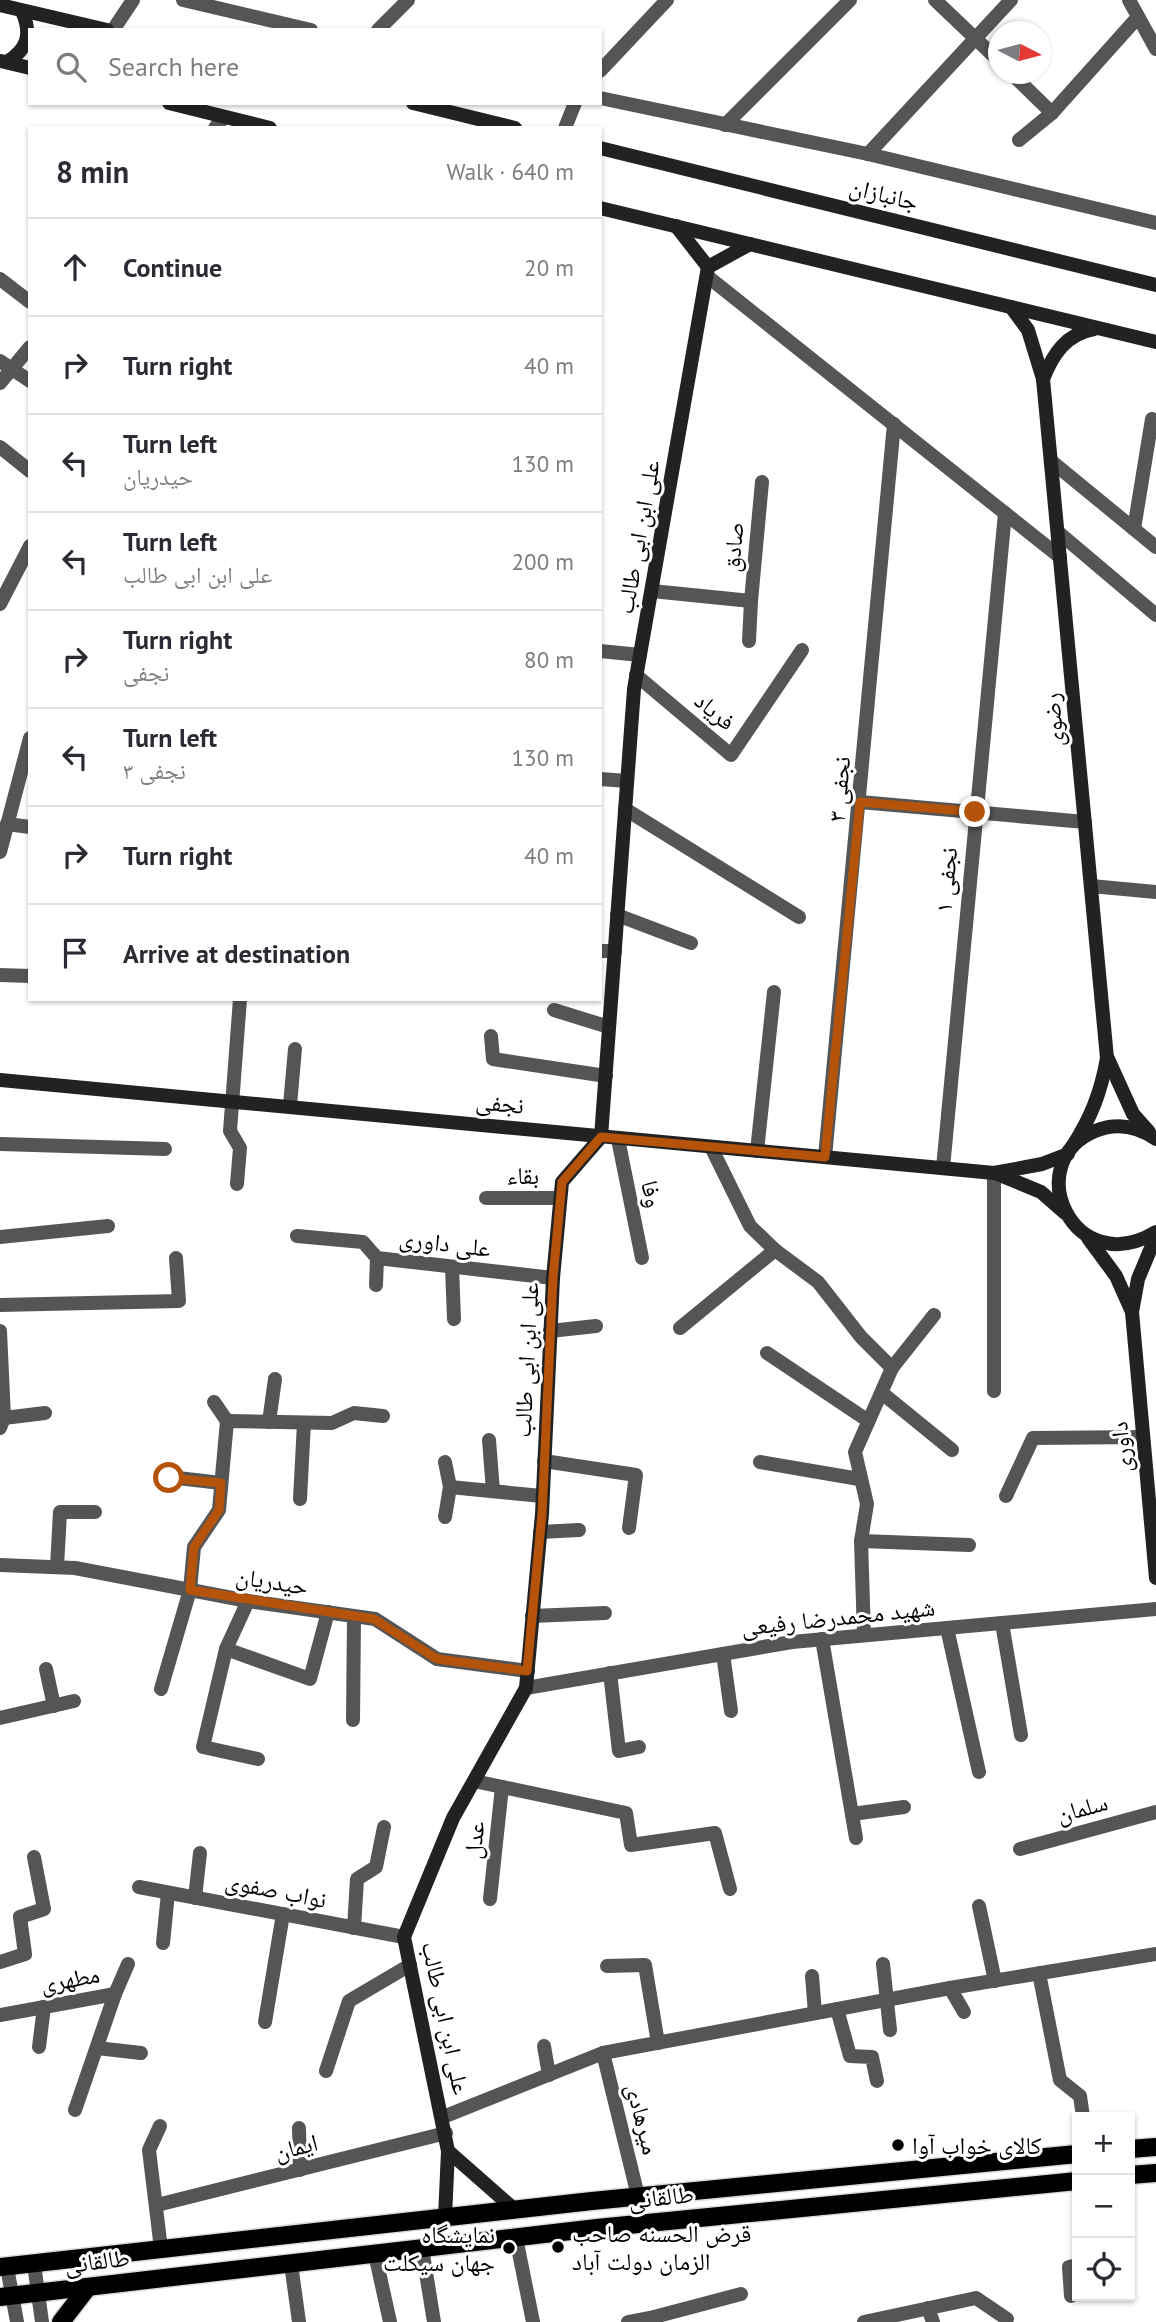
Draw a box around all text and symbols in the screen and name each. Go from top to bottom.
north arrow [988,21,1051,84]
search box [28,28,602,105]
icon: search [52,48,90,86]
text: Search here [108,50,239,83]
text: 8 min [56,152,129,191]
text: Walk · 640 m [447,157,574,186]
street label: جانبازان [846,170,922,218]
icon: ahead [56,248,94,286]
text: Continue [123,251,222,284]
text: 20 m [524,253,574,282]
icon: right [56,346,94,384]
text: Turn right [123,349,232,382]
text: 40 m [524,351,574,380]
text: Turn left [123,427,217,460]
icon: left [56,444,94,482]
text: 130 m [512,449,574,478]
street label: علی ابن ابی طالب [609,458,667,616]
text: حیدریان [123,462,193,491]
street label: صادق [715,521,751,573]
text: Turn left [123,525,217,558]
icon: left [56,542,94,580]
text: 200 m [512,547,574,576]
text: علی ابن ابی طالب [123,560,272,589]
text: Turn right [123,623,232,656]
icon: right [56,640,94,678]
text: 80 m [524,645,574,674]
text: نجفی [123,658,169,687]
street label: فریاد [688,685,742,737]
street label: رضوی [1035,692,1071,748]
text: Turn left [123,721,217,754]
icon: left [56,738,94,776]
text: 130 m [512,743,574,772]
street label: نجفی ۳ [821,755,857,823]
text: نجفی ۳ [123,756,186,785]
route end [959,796,990,827]
icon: right [56,836,94,874]
text: Turn right [123,839,232,872]
text: 40 m [524,841,574,870]
street label: نجفی ۱ [928,846,964,914]
icon: arrive [56,934,94,972]
text: Arrive at destination [123,937,350,970]
street label: نجفی [474,1085,526,1121]
street label: بقاء [507,1160,539,1191]
street label: وفا [634,1178,670,1210]
street label: علی داوری [398,1222,492,1264]
street label: علی ابن ابی طالب [506,1282,546,1438]
street label: داوری [1103,1420,1139,1474]
route start [153,1462,184,1493]
street label: حیدریان [234,1560,310,1602]
street label: شهید محمدرضا رفیعی [740,1591,936,1643]
street label: سلمان [1053,1786,1111,1830]
street label: عدل [457,1820,491,1860]
street label: نواب صفوی [223,1865,329,1915]
street label: علی ابن ابی طالب [415,1939,477,2097]
street label: مطهری [38,1959,102,1999]
street label: میرهادی [619,2080,667,2158]
map controls [1072,2112,1135,2301]
button: + [1072,2112,1135,2175]
street label: ایمان [271,2127,321,2167]
place label: کالای خواب آوا [912,2130,1042,2161]
marker: کالای خواب آوا [890,2137,906,2153]
button: − [1072,2175,1135,2238]
street label: طالقانی [627,2178,695,2216]
place label: قرض الحسنه صاحب الزمان دولت آباد [572,2218,751,2277]
place label: نمایشگاه جهان سیکلت [383,2219,495,2278]
button: locate [1072,2238,1135,2301]
marker: قرض الحسنه صاحب الزمان دولت آباد [550,2239,566,2255]
marker: نمایشگاه جهان سیکلت [501,2240,517,2256]
street label: طالقانی [63,2242,131,2280]

